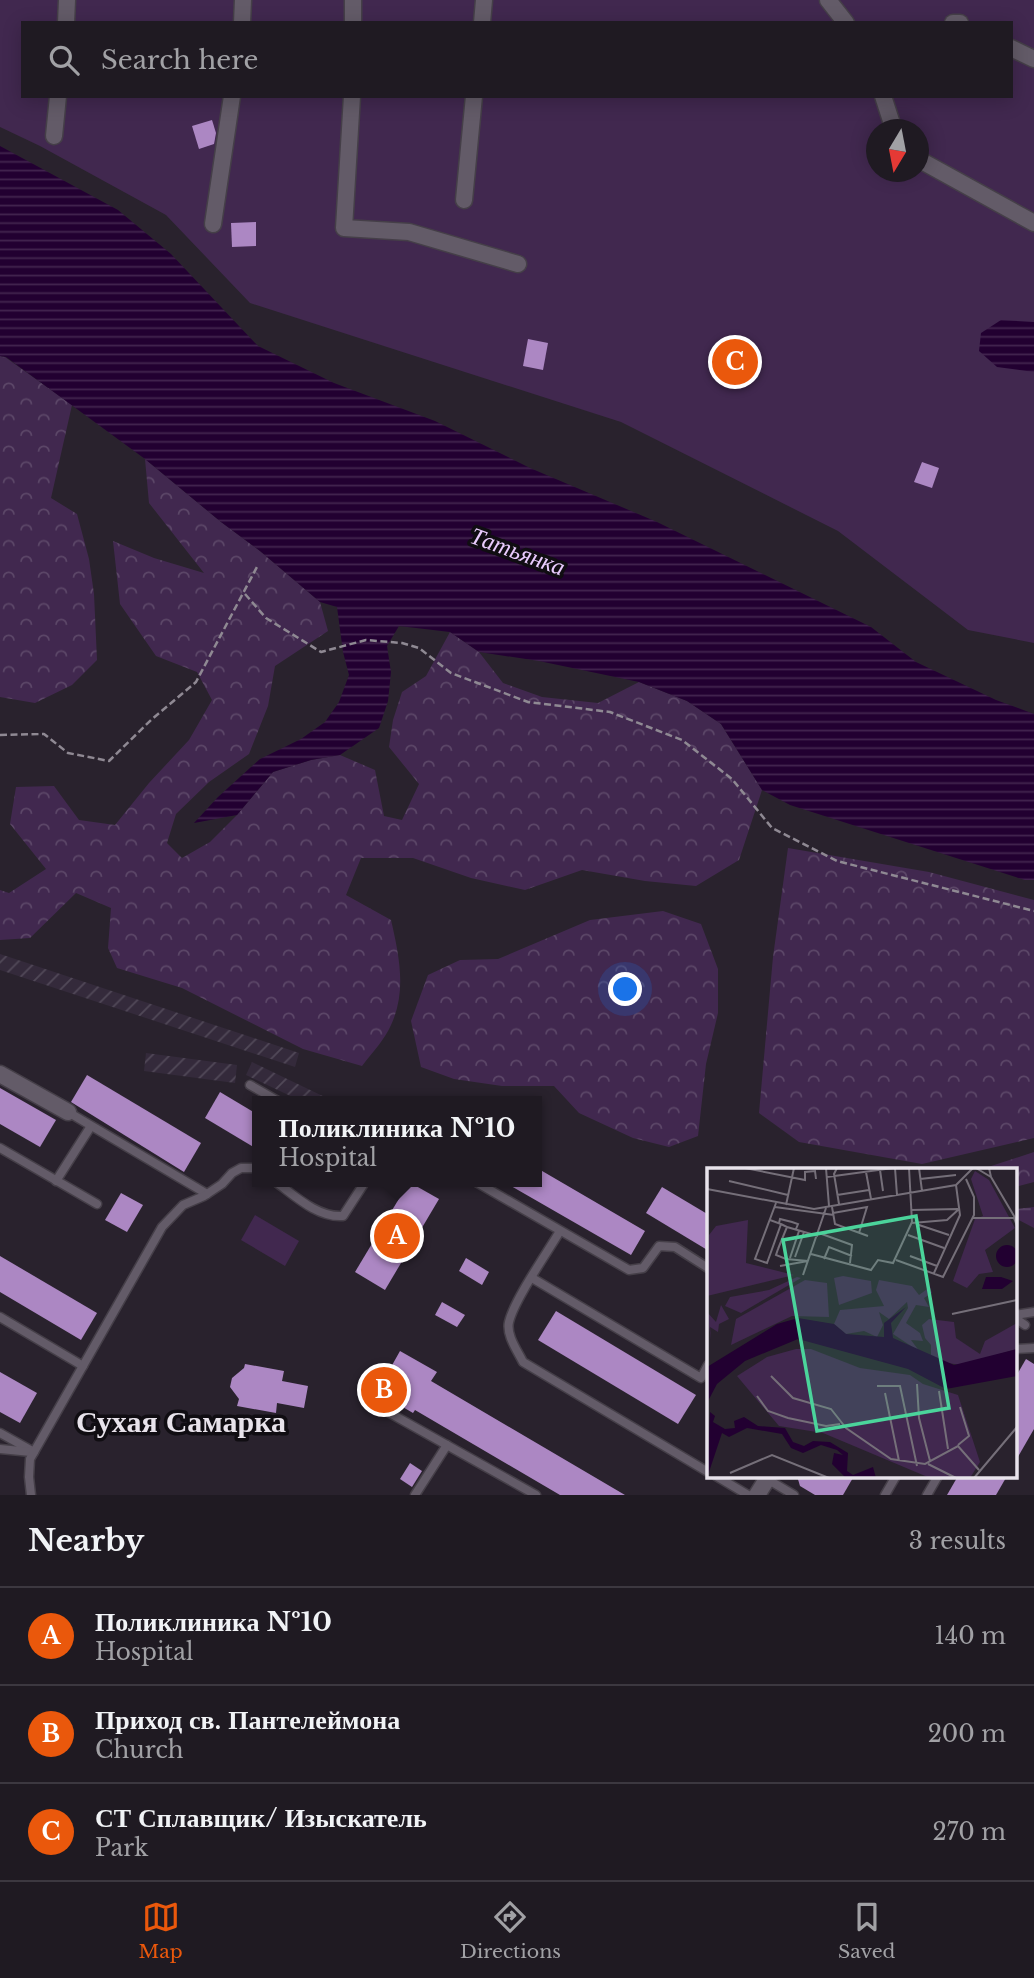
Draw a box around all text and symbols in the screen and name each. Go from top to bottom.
search box [21,21,1013,98]
icon: search [45,41,83,79]
text: Search here [101,44,258,76]
north arrow [866,119,929,182]
pin: C [712,336,758,388]
water label: Татьянка [467,521,569,581]
your location [608,972,642,1006]
popup [252,1096,542,1187]
text: Поликлиника №10 [279,1112,515,1144]
text: Hospital [279,1144,377,1172]
inset map [707,1168,1016,1478]
pin: A [374,1210,420,1262]
pin: B [361,1364,407,1416]
district label: Сухая Самарка [76,1403,286,1440]
text: Nearby [28,1522,144,1559]
text: 3 results [909,1527,1006,1555]
text: Поликлиника №10 [95,1606,332,1638]
text: A [42,1622,60,1650]
text: 140 m [935,1622,1006,1650]
text: Hospital [95,1638,194,1666]
text: Приход св. Пантелеймона [95,1704,400,1736]
text: B [42,1720,60,1748]
text: 200 m [928,1720,1006,1748]
text: Church [95,1736,184,1764]
text: СТ Сплавщик/ Изыскатель [95,1802,427,1834]
text: C [42,1818,60,1846]
text: 270 m [933,1818,1006,1846]
text: Park [95,1834,148,1862]
tab: Map [139,1898,183,1963]
tab: Directions [460,1898,561,1963]
tab: Saved [838,1898,895,1963]

